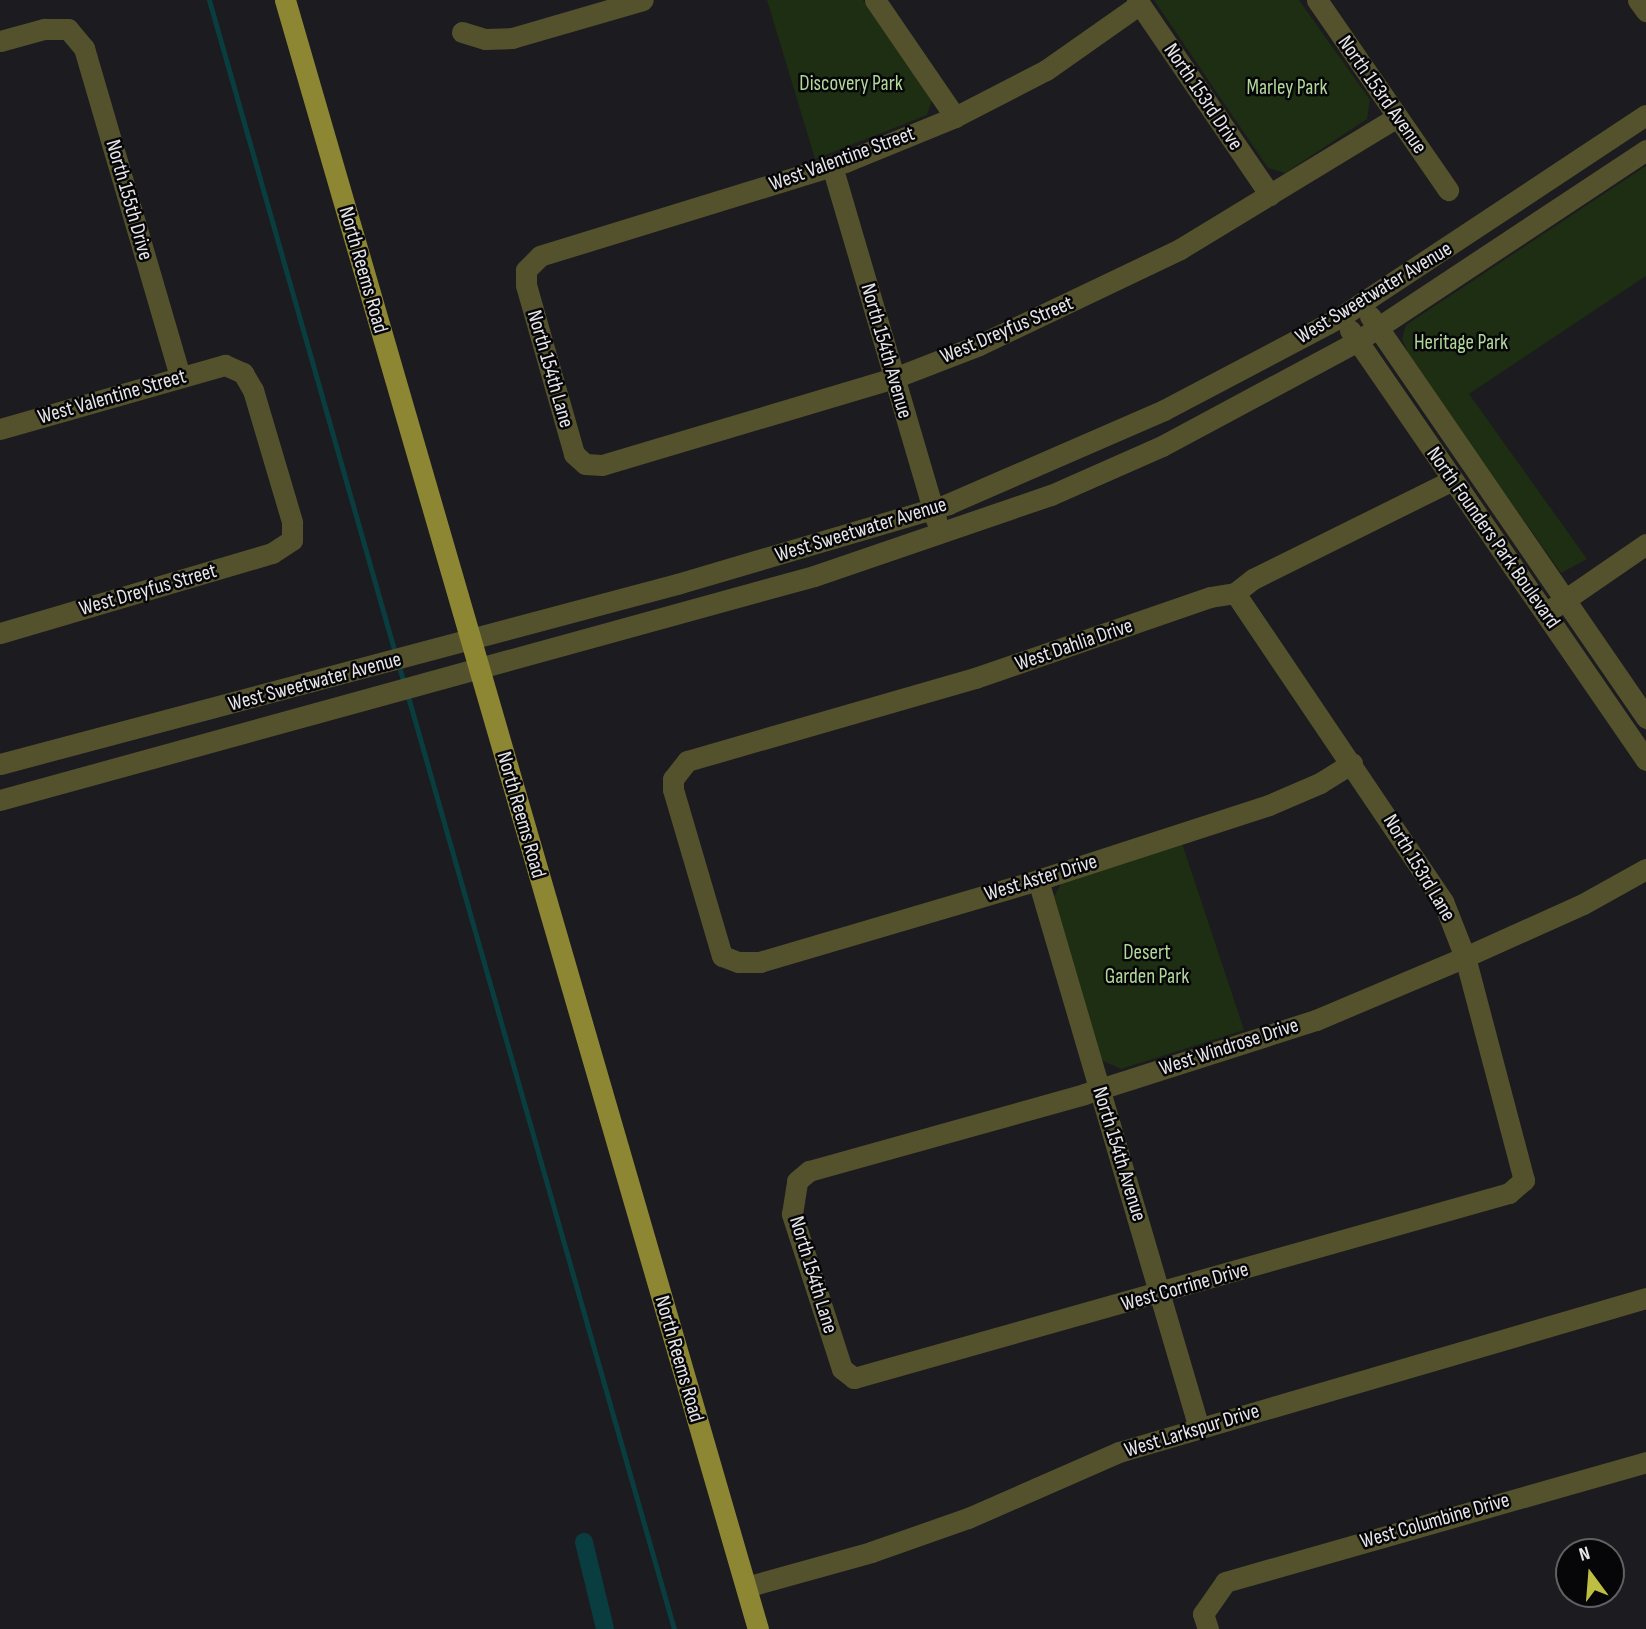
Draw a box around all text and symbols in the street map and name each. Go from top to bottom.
street label: North 153rd Avenue [1332,31,1432,159]
street label: North 153rd Drive [1158,39,1248,155]
park label: Discovery Park [799,71,903,97]
park label: Marley Park [1247,75,1327,101]
street label: West Valentine Street [766,121,918,197]
street label: North 155th Drive [100,137,158,263]
street label: North Reems Road [333,204,393,336]
street label: West Sweetwater Avenue [1291,236,1457,350]
street label: North 154th Avenue [855,281,917,421]
street label: West Dreyfus Street [937,291,1077,369]
street label: North 154th Lane [521,307,579,431]
park label: Heritage Park [1414,330,1508,356]
street label: West Valentine Street [35,364,189,430]
street label: North Founders Park Boulevard [1421,442,1565,634]
street label: West Sweetwater Avenue [772,492,950,568]
street label: West Dreyfus Street [76,558,220,622]
street label: West Dahlia Drive [1012,613,1136,677]
street label: West Sweetwater Avenue [226,647,404,717]
street label: North Reems Road [491,749,551,881]
street label: North 153rd Lane [1377,810,1461,926]
street label: West Aster Drive [982,849,1100,907]
park label: Desert Garden Park [1105,940,1189,990]
street label: West Windrose Drive [1156,1013,1302,1081]
street label: North 154th Avenue [1087,1084,1151,1224]
street label: North 154th Lane [783,1213,843,1337]
street label: West Corrine Drive [1118,1257,1252,1317]
street label: North Reems Road [649,1293,709,1425]
street label: West Larkspur Drive [1122,1399,1262,1463]
street label: West Columbine Drive [1358,1488,1512,1554]
north arrow [1555,1538,1625,1608]
text: N [1577,1542,1593,1567]

